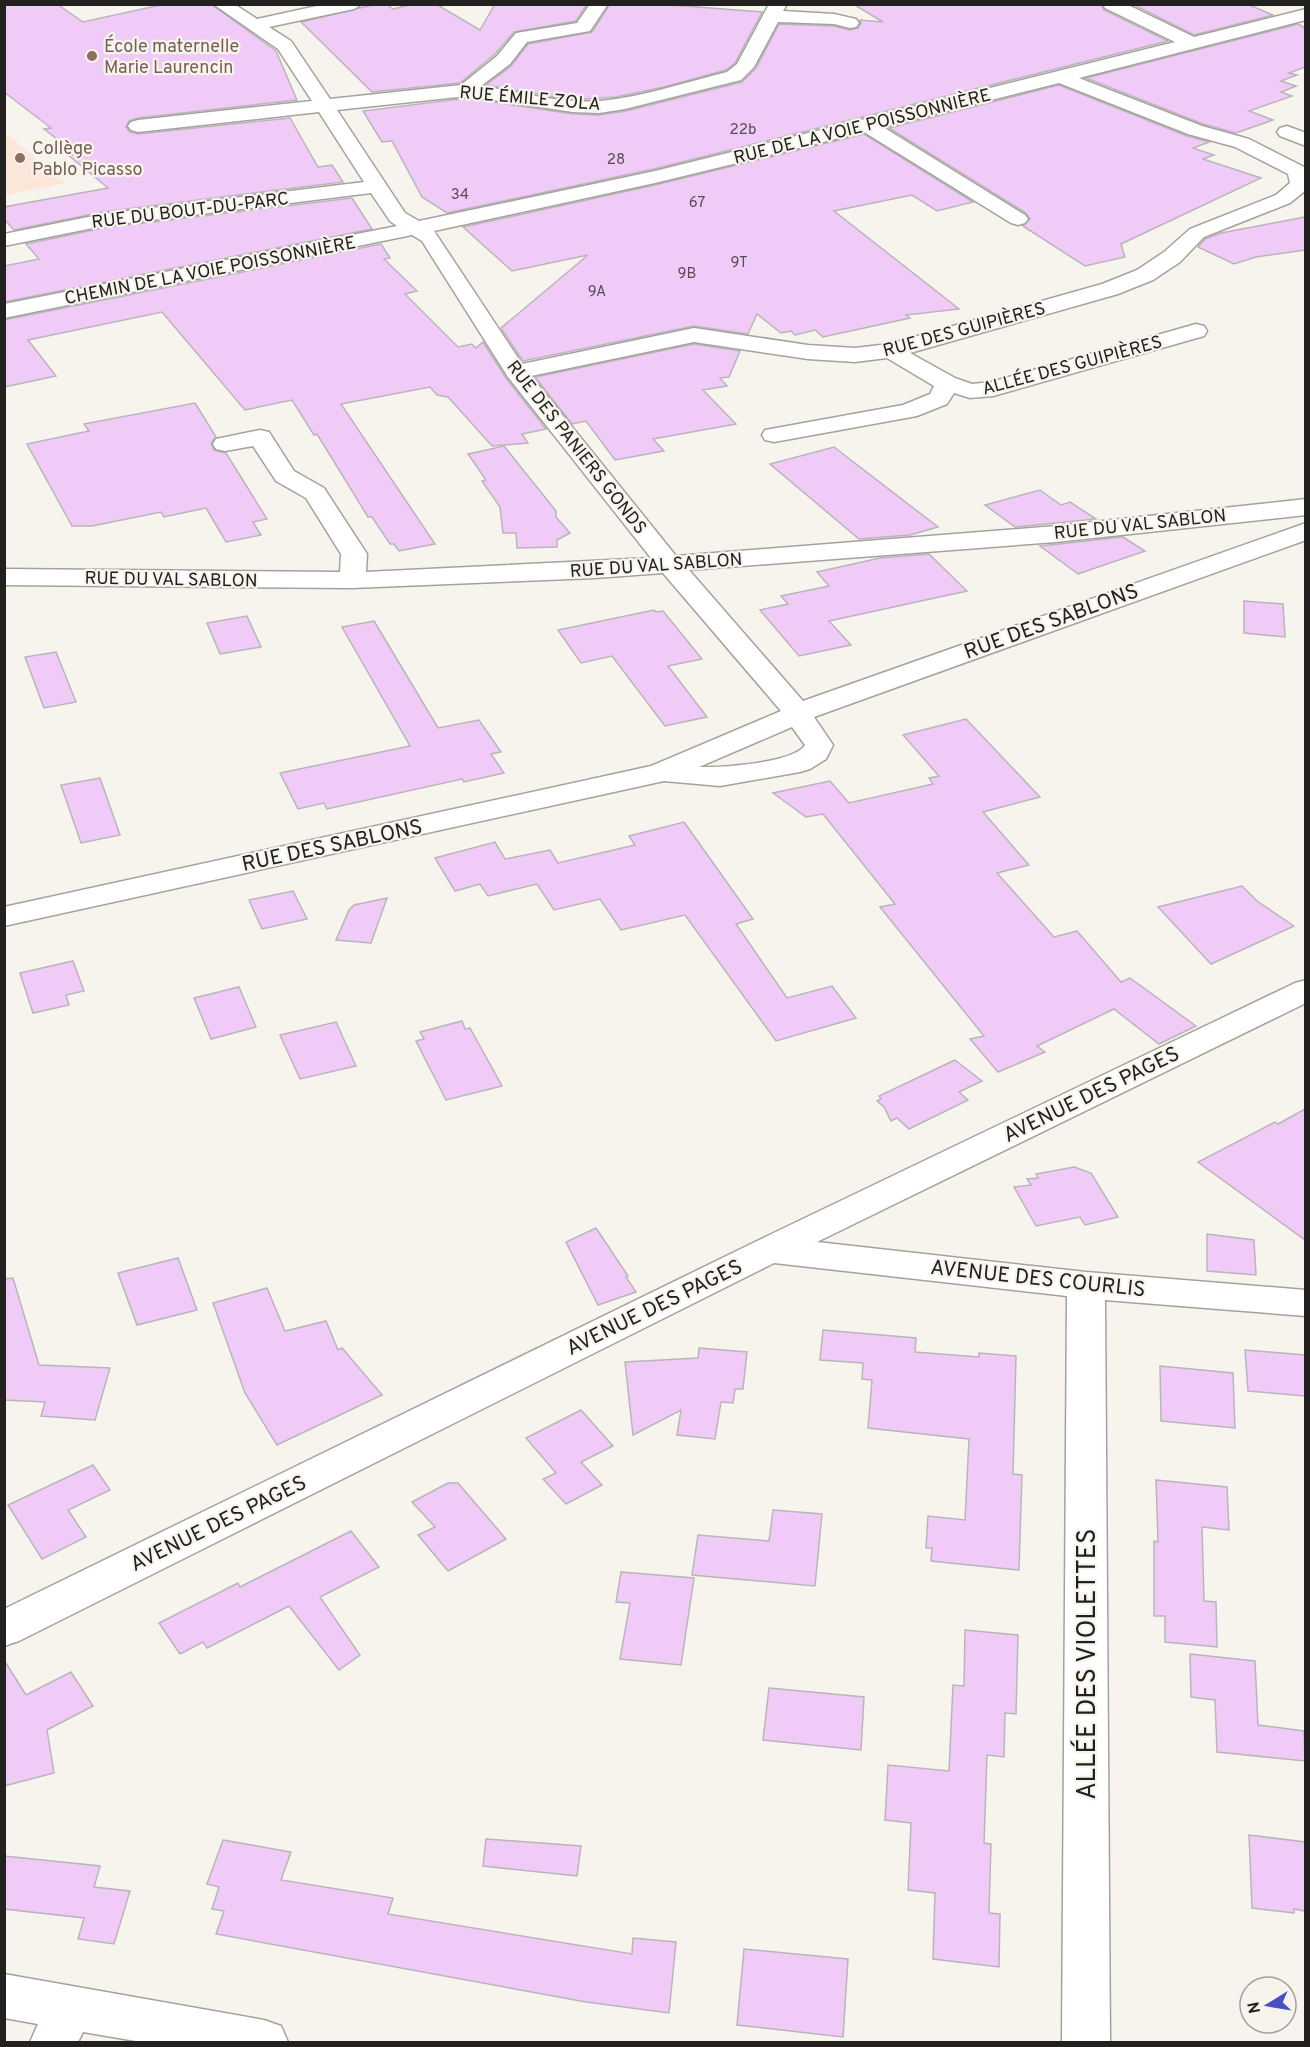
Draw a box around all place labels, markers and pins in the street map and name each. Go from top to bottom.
place label: École maternelle Marie Laurencin [104,34,239,80]
marker: École maternelle Marie Laurencin [85,49,99,63]
place label: Collège Pablo Picasso [32,138,143,182]
marker: Collège Pablo Picasso [13,151,27,165]

